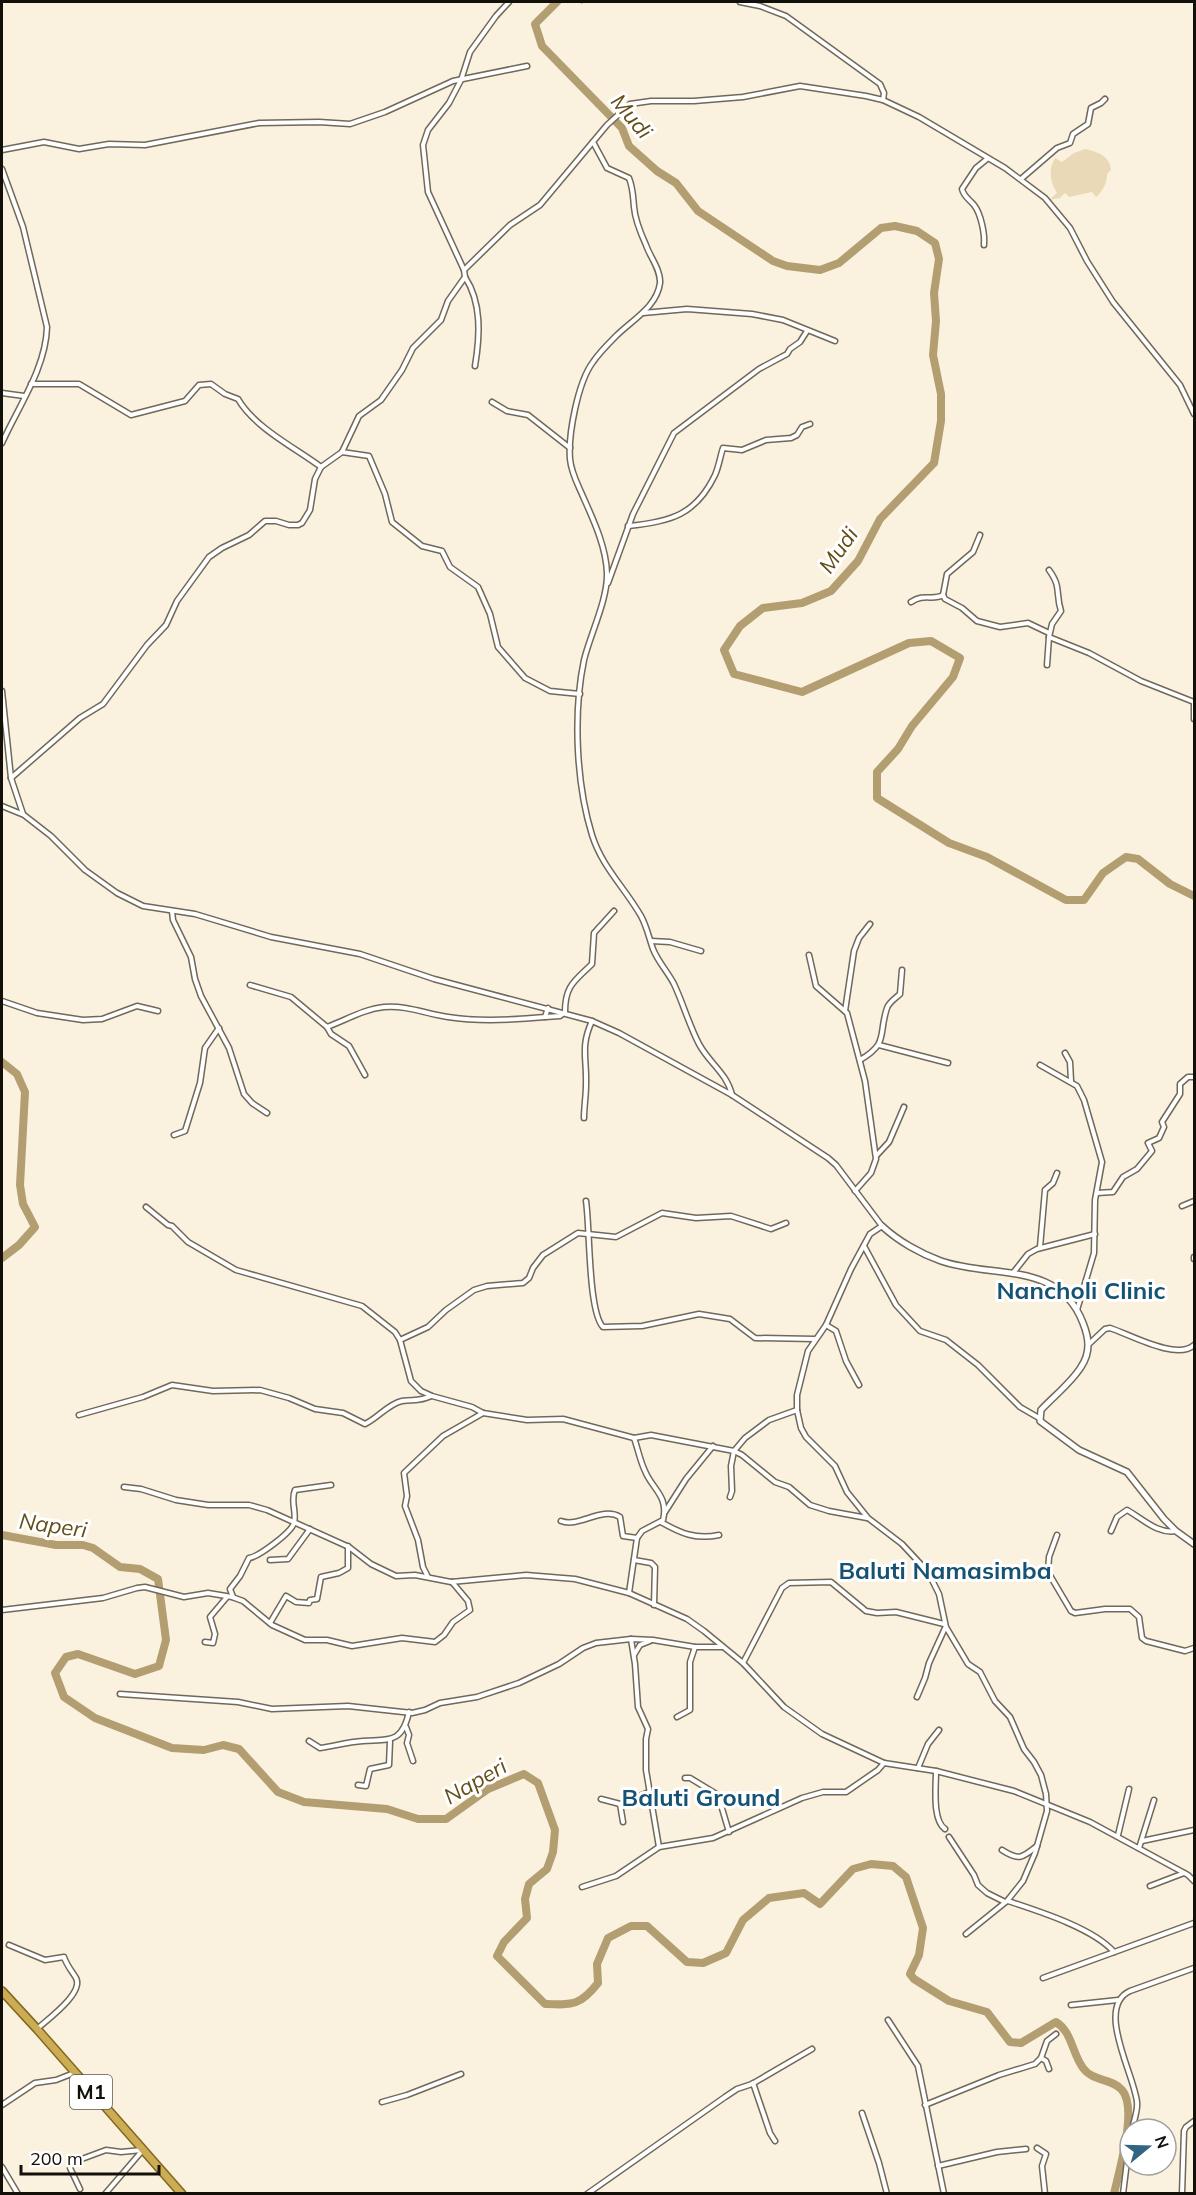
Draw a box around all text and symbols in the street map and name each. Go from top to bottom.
water label: Mudi [605,88,659,145]
water label: Mudi [812,521,864,579]
district label: Nancholi Clinic [996,1275,1166,1305]
water label: Naperi [17,1506,89,1544]
district label: Baluti Namasimba [838,1555,1052,1585]
water label: Naperi [439,1751,512,1810]
district label: Baluti Ground [622,1782,780,1812]
road number: M1 [70,2075,112,2109]
north arrow [1118,2117,1178,2177]
text: N [1151,2133,1174,2151]
scale bar [21,2138,159,2176]
text: 200 m [30,2147,83,2170]

